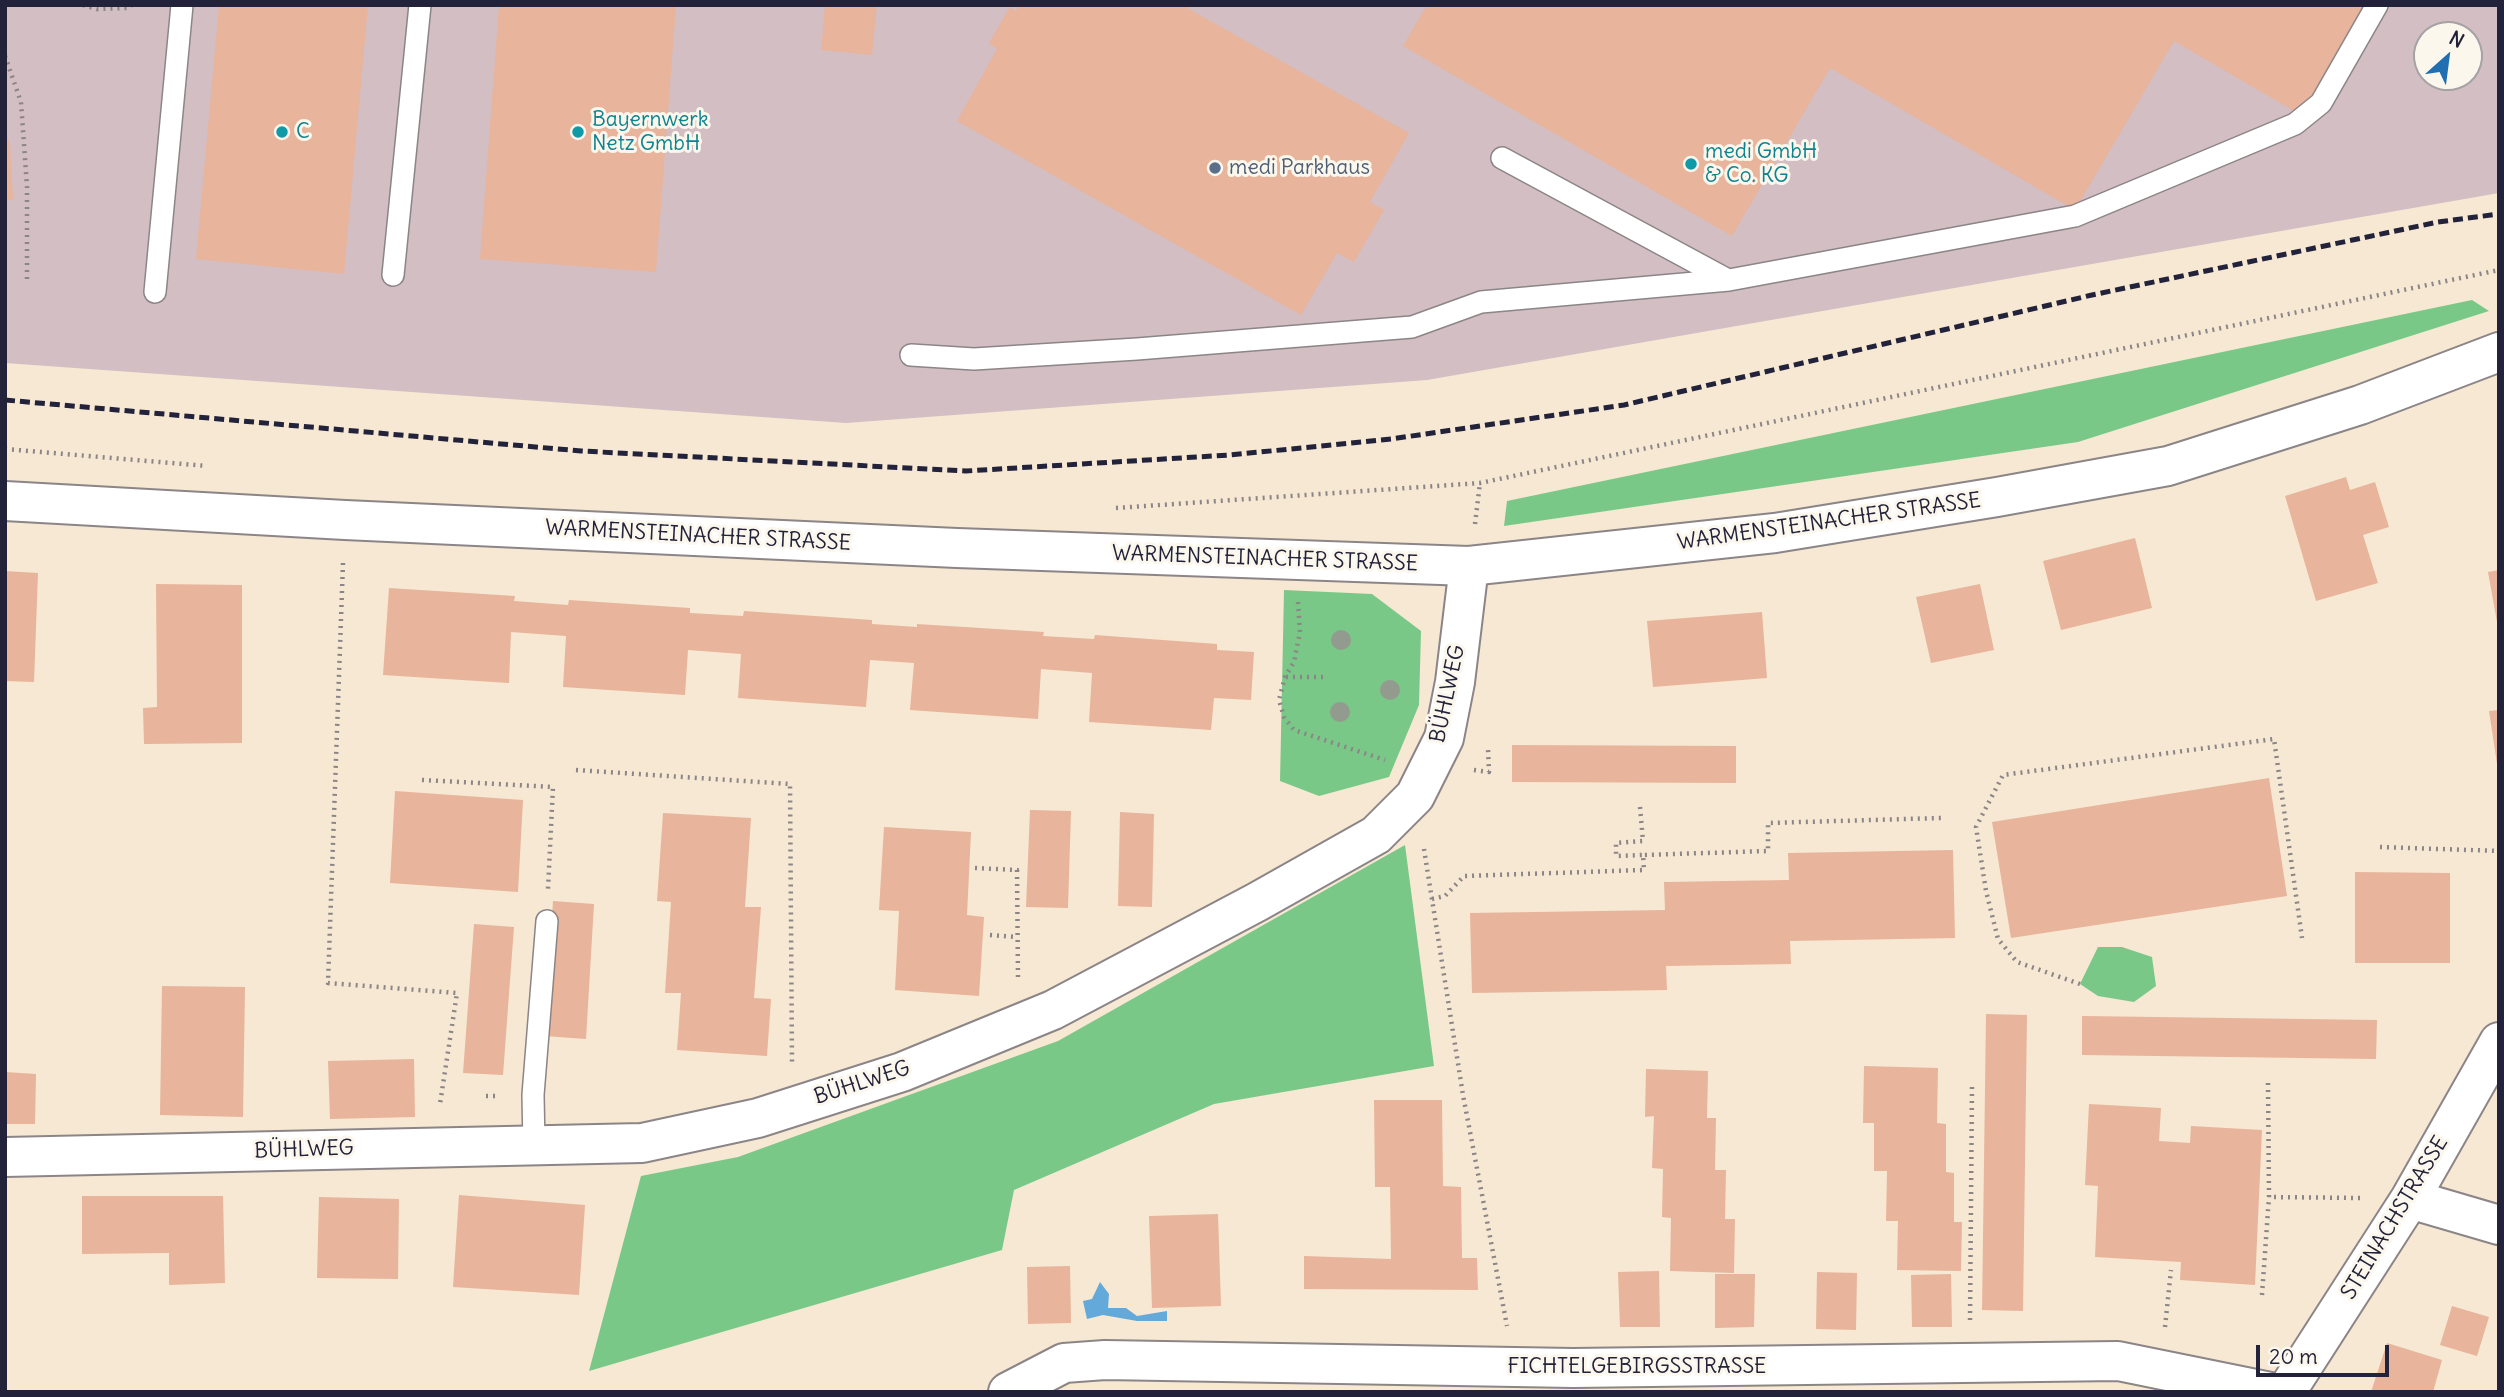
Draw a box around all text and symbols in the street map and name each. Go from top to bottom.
north arrow [2413,21,2483,91]
text: N [2445,26,2468,53]
place label: Bayernwerk Netz GmbH [592,107,709,157]
place label: C [296,119,310,145]
marker: C [274,124,290,140]
marker: Bayernwerk Netz GmbH [570,124,586,140]
place label: medi GmbH & Co. KG [1705,139,1817,189]
place label: medi Parkhaus [1229,155,1370,181]
marker: medi GmbH & Co. KG [1683,156,1699,172]
marker: medi Parkhaus [1207,160,1223,176]
street label: WARMENSTEINACHER STRASSE [1676,488,1982,556]
street label: WARMENSTEINACHER STRASSE [545,515,851,557]
street label: WARMENSTEINACHER STRASSE [1112,541,1418,577]
street label: BÜHLWEG [1425,643,1471,745]
street label: BÜHLWEG [811,1056,913,1110]
street label: STEINACHSTRASSE [2336,1132,2454,1304]
street label: BÜHLWEG [254,1136,354,1164]
scale bar [2259,1330,2392,1374]
text: 20 m [2269,1343,2318,1370]
street label: FICHTELGEBIRGSSTRASSE [1508,1354,1766,1380]

